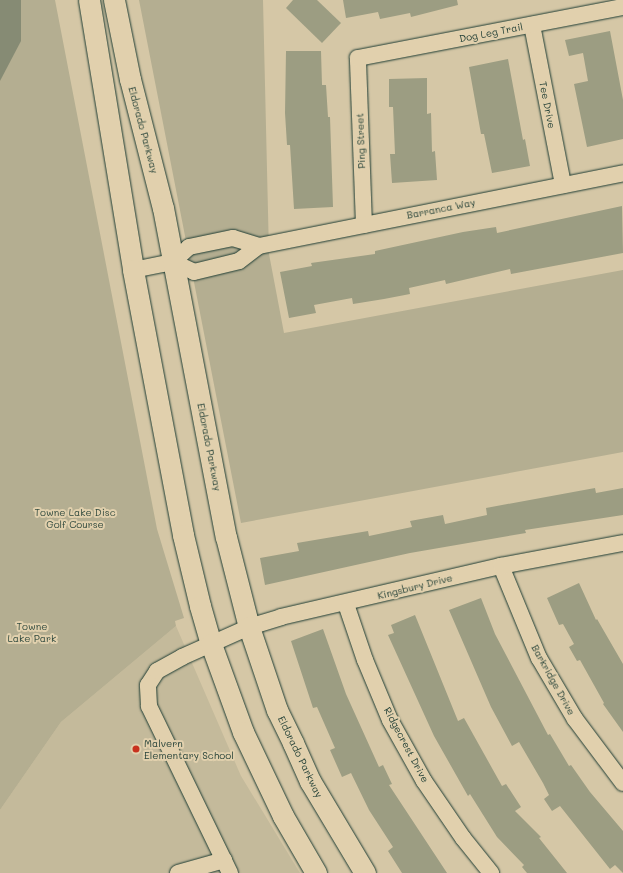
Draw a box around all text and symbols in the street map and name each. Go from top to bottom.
street label: Dog Leg Trail [458,21,524,45]
street label: Tee Drive [537,81,557,129]
street label: Eldorado Parkway [126,85,160,175]
street label: Ping Street [354,113,368,169]
street label: Barranca Way [406,196,476,222]
street label: Eldorado Parkway [195,402,223,492]
park label: Towne Lake Disc Golf Course [34,506,116,530]
street label: Kingsbury Drive [376,572,454,602]
park label: Towne Lake Park [8,620,56,644]
street label: Barkridge Drive [529,643,577,717]
street label: Ridgecrest Drive [381,705,431,785]
street label: Eldorado Parkway [275,714,325,800]
place label: Malvern Elementary School [144,737,234,760]
marker: Malvern Elementary School [131,744,141,754]

